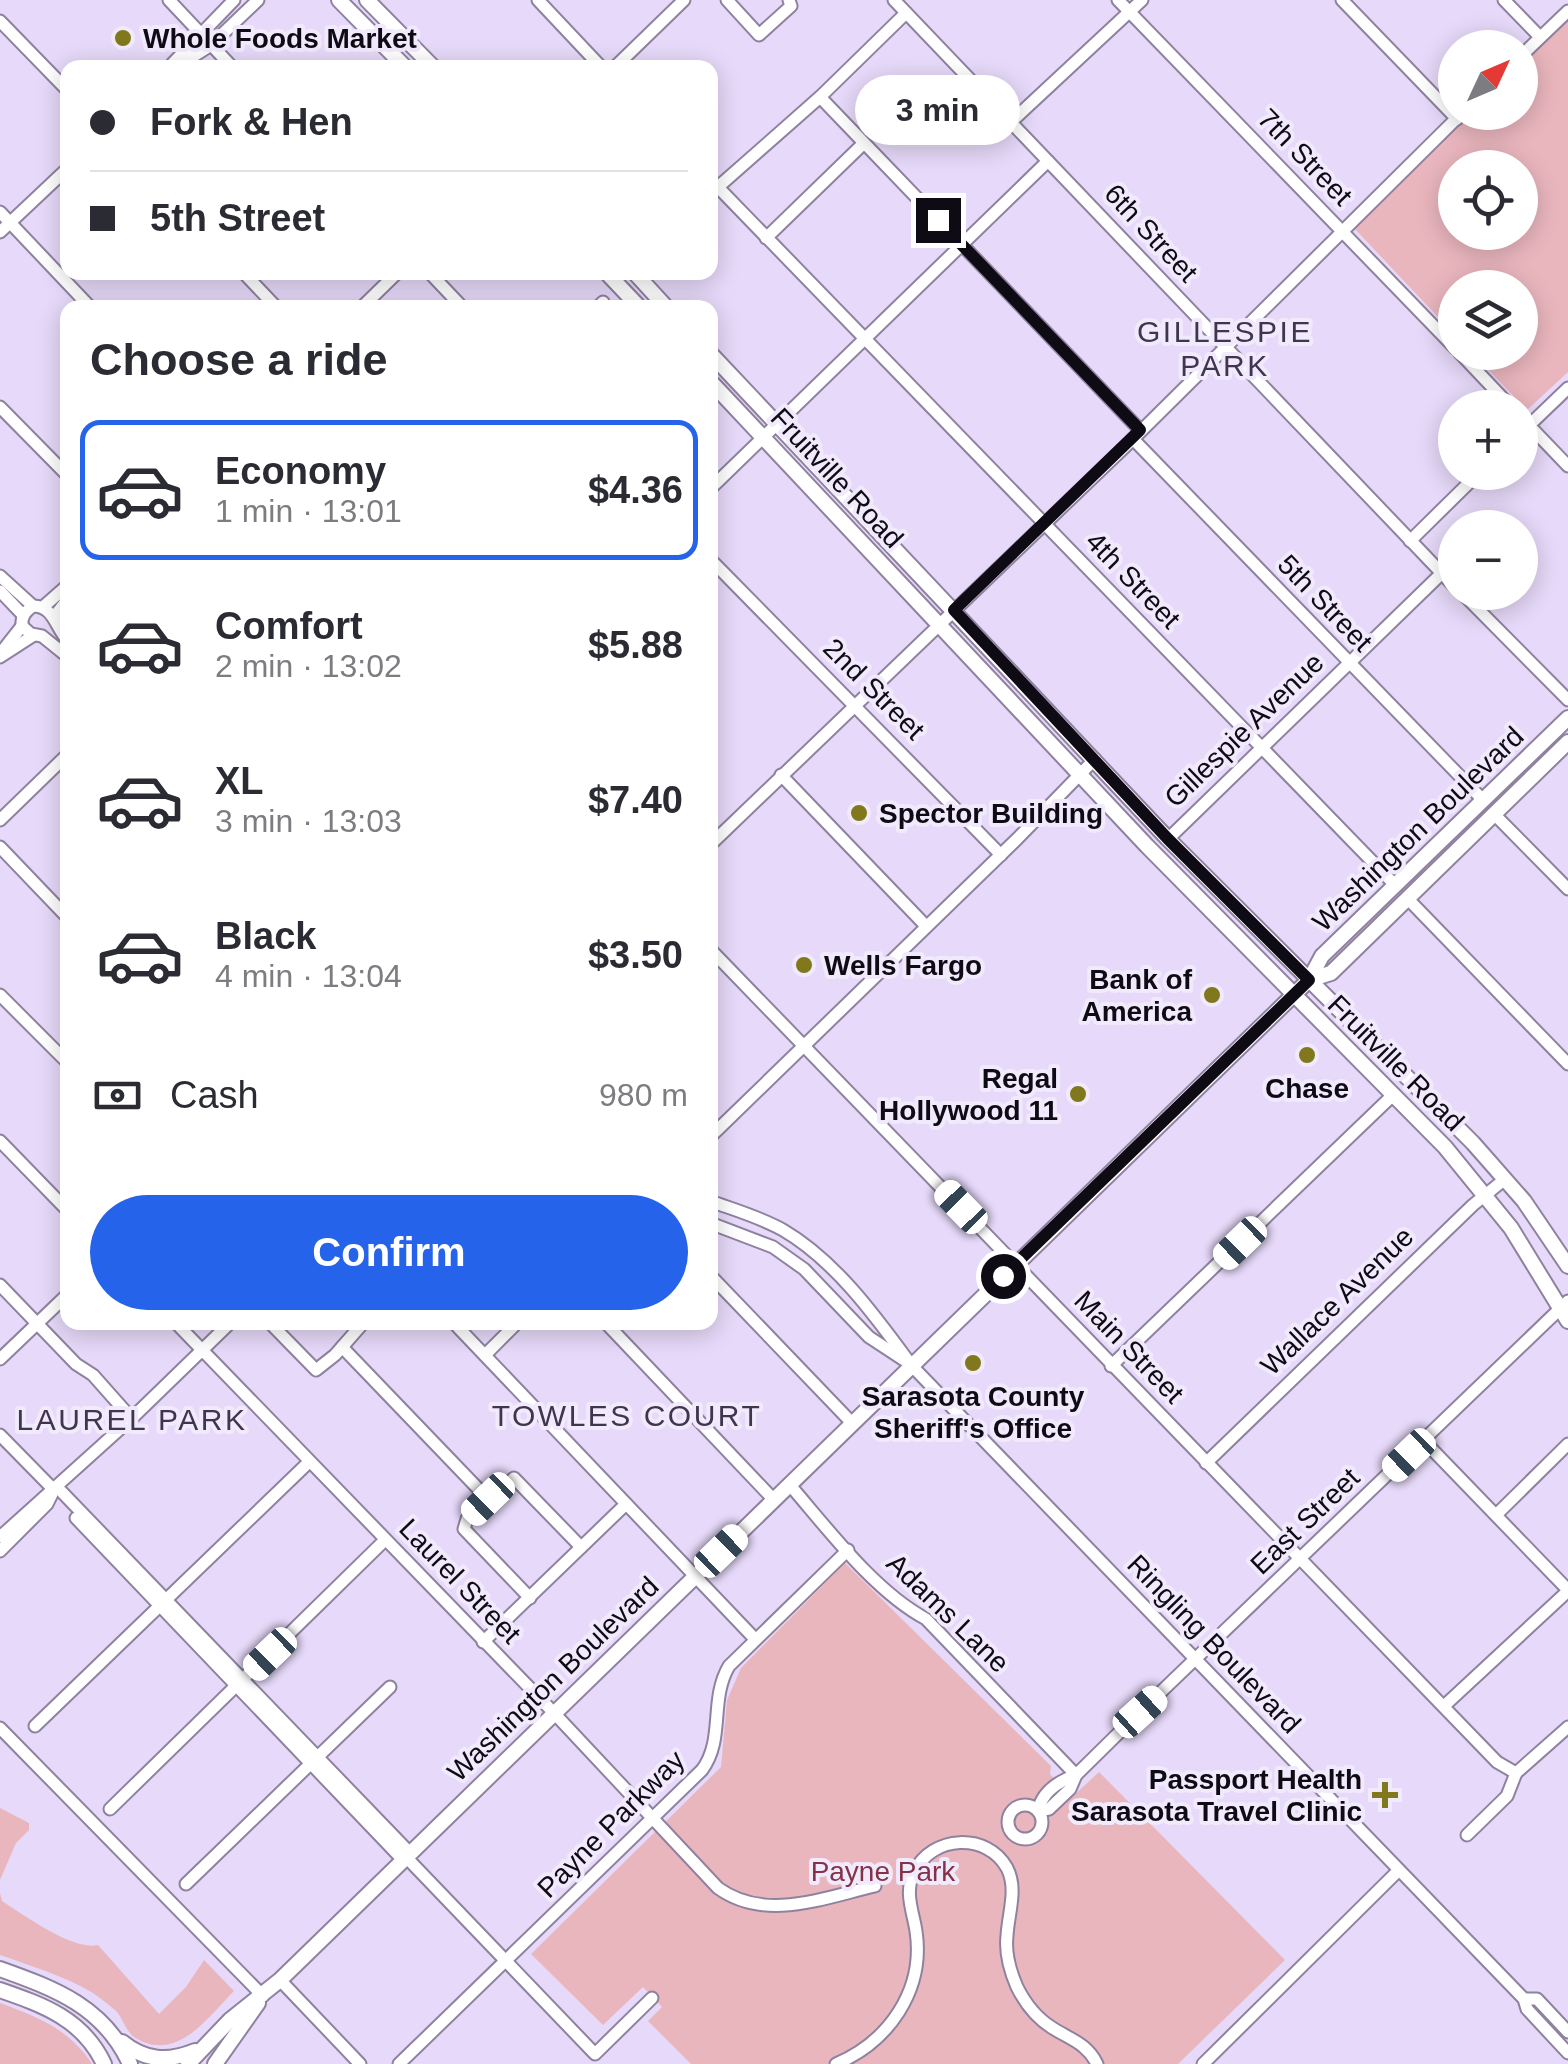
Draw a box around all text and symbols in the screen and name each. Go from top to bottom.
place label: Whole Foods Market [143,23,417,54]
marker: Whole Foods Market [112,27,134,49]
north arrow [1438,30,1538,130]
map controls [1438,30,1538,610]
callout: 3 min [856,75,1020,145]
text: 3 min [896,92,979,128]
text: Fork & Hen [150,101,353,143]
street label: 7th Street [1252,103,1358,212]
button: locate [1438,150,1538,250]
street label: 6th Street [1098,178,1204,288]
text: 5th Street [150,197,325,239]
route end [916,198,961,243]
button: layers [1438,270,1538,370]
district label: GILLESPIE PARK [1137,315,1313,382]
text: Choose a ride [90,334,388,385]
button: + [1438,390,1538,490]
street label: Fruitville Road [765,402,909,554]
icon: car [95,445,185,535]
text: Economy [215,450,386,492]
text: $4.36 [588,469,683,511]
text: 1 min · 13:01 [215,493,402,529]
button: − [1438,510,1538,610]
street label: 4th Street [1080,526,1186,635]
street label: 5th Street [1272,549,1378,658]
icon: car [95,600,185,690]
text: Comfort [215,605,363,647]
text: $5.88 [588,624,683,666]
street label: 2nd Street [817,632,931,746]
street label: Gillespie Avenue [1158,647,1330,813]
text: 2 min · 13:02 [215,648,402,684]
street label: Washington Boulevard [1306,720,1530,938]
icon: car [95,755,185,845]
text: XL [215,760,264,802]
text: $7.40 [588,779,683,821]
place label: Spector Building [879,798,1103,829]
marker: Spector Building [848,802,870,824]
text: 3 min · 13:03 [215,803,402,839]
icon: car [95,910,185,1000]
text: Black [215,915,316,957]
text: $3.50 [588,934,683,976]
place label: Wells Fargo [824,950,982,981]
marker: Wells Fargo [793,954,815,976]
text: 4 min · 13:04 [215,958,402,994]
place label: Bank of America [1081,964,1193,1027]
marker: Bank of America [1201,984,1223,1006]
street label: Fruitville Road [1322,989,1470,1137]
marker: Chase [1296,1044,1318,1066]
place label: Regal Hollywood 11 [879,1063,1058,1126]
icon: cash [90,1068,145,1123]
place label: Chase [1265,1073,1349,1104]
text: Cash [170,1074,259,1116]
text: 980 m [599,1077,688,1113]
marker: Regal Hollywood 11 [1067,1083,1089,1105]
car [929,1175,993,1239]
button: Confirm [90,1195,688,1310]
car [1208,1211,1272,1275]
street label: Wallace Avenue [1255,1221,1419,1381]
route start [981,1254,1026,1299]
street label: Main Street [1068,1285,1190,1409]
marker: Sarasota County Sheriff's Office [962,1352,984,1374]
place label: Sarasota County Sheriff's Office [862,1381,1085,1444]
district label: TOWLES COURT [492,1399,762,1432]
district label: LAUREL PARK [17,1403,247,1436]
car [1377,1423,1441,1487]
street label: East Street [1244,1462,1366,1580]
car [456,1467,520,1531]
street label: Laurel Street [393,1513,527,1650]
car [689,1519,753,1583]
street label: Adams Lane [881,1547,1015,1679]
street label: Ringling Boulevard [1121,1549,1307,1739]
street label: Washington Boulevard [441,1570,665,1788]
car [238,1622,302,1686]
car [1108,1681,1172,1743]
street label: Payne Parkway [531,1744,691,1904]
place label: Passport Health Sarasota Travel Clinic [1071,1764,1362,1827]
marker: Passport Health Sarasota Travel Clinic [1372,1782,1398,1808]
park label: Payne Park [811,1856,956,1887]

